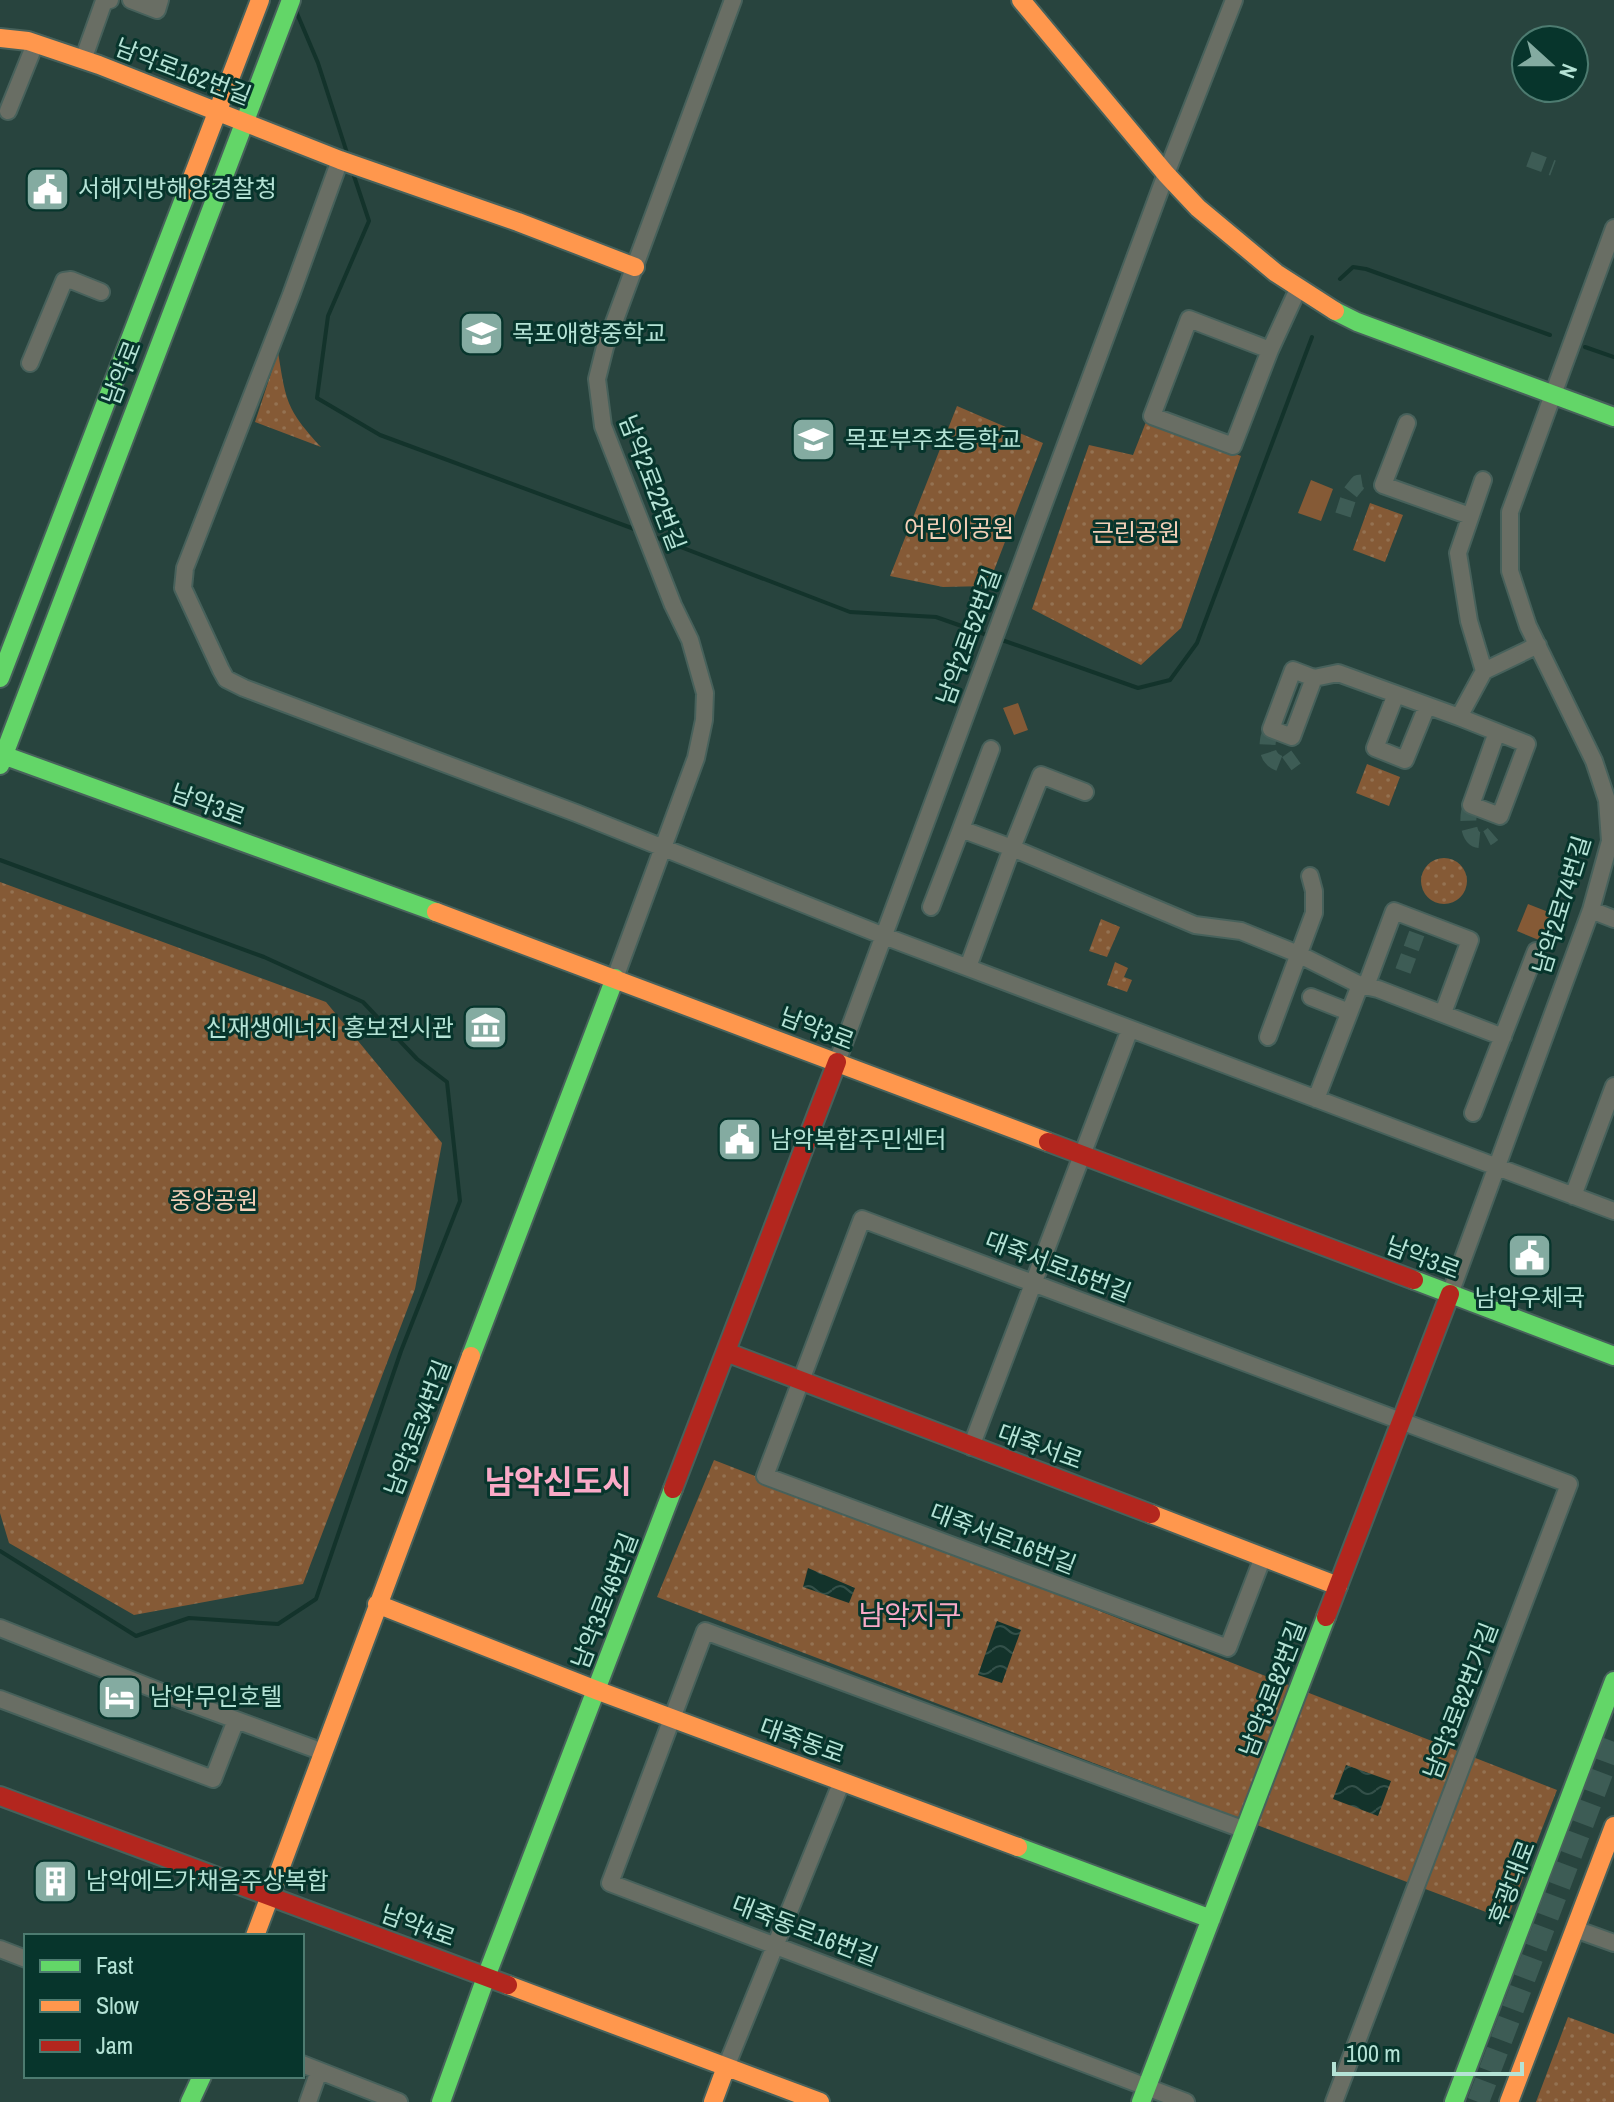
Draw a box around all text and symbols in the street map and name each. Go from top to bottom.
north arrow [1510,24,1590,104]
street label: 남악로162번길 [111,30,256,112]
text: N [1552,60,1585,83]
public building icon: 서해지방해양경찰청 [23,165,71,213]
place label: 서해지방해양경찰청 [78,172,277,204]
school or university icon: 목포애향중학교 [457,310,505,358]
place label: 목포애향중학교 [512,317,667,349]
street label: 남악로 [94,336,148,409]
street label: 남악2로22번길 [612,410,694,555]
school or university icon: 목포부주초등학교 [790,416,838,464]
place label: 목포부주초등학교 [845,423,1022,455]
park label: 어린이공원 [904,512,1014,544]
park label: 근린공원 [1092,516,1180,548]
street label: 남악2로52번길 [929,564,1008,709]
street label: 남악3로 [167,776,250,832]
street label: 남악2로74번길 [1525,832,1597,978]
street label: 남악3로 [776,999,859,1057]
museum icon: 신재생에너지 홍보전시관 [461,1004,509,1052]
place label: 신재생에너지 홍보전시관 [206,1011,454,1043]
public building icon: 남악복합주민센터 [715,1116,763,1164]
place label: 남악복합주민센터 [770,1123,947,1155]
park label: 중앙공원 [170,1184,258,1216]
street label: 대죽서로15번길 [981,1223,1136,1309]
street label: 남악3로 [1382,1228,1465,1286]
public building icon: 남악우체국 [1506,1232,1554,1280]
place label: 남악우체국 [1475,1281,1585,1313]
street label: 남악3로34번길 [376,1355,458,1500]
street label: 대죽서로 [993,1416,1087,1476]
district label: 남악신도시 [484,1460,632,1503]
street label: 대죽서로16번길 [926,1495,1081,1581]
street label: 남악3로46번길 [563,1528,645,1673]
district label: 남악지구 [858,1596,962,1634]
street label: 남악3로82번길 [1231,1616,1313,1761]
street label: 남악3로82번가길 [1416,1618,1505,1784]
hotel icon: 남악무인호텔 [95,1673,143,1721]
place label: 남악무인호텔 [150,1680,282,1712]
street label: 대죽동로 [755,1710,849,1770]
street label: 후광대로 [1480,1836,1542,1930]
building icon: 남악에드가채움주상복합 [31,1857,79,1905]
place label: 남악에드가채움주상복합 [86,1864,329,1896]
street label: 대죽동로16번길 [728,1887,883,1973]
street label: 남악4로 [377,1897,460,1953]
legend [24,1934,304,2078]
text: Fast [96,1949,134,1981]
text: Slow [96,1989,139,2021]
scale bar [1334,2026,1522,2076]
text: Jam [96,2029,133,2061]
text: 100 m [1346,2037,1401,2069]

